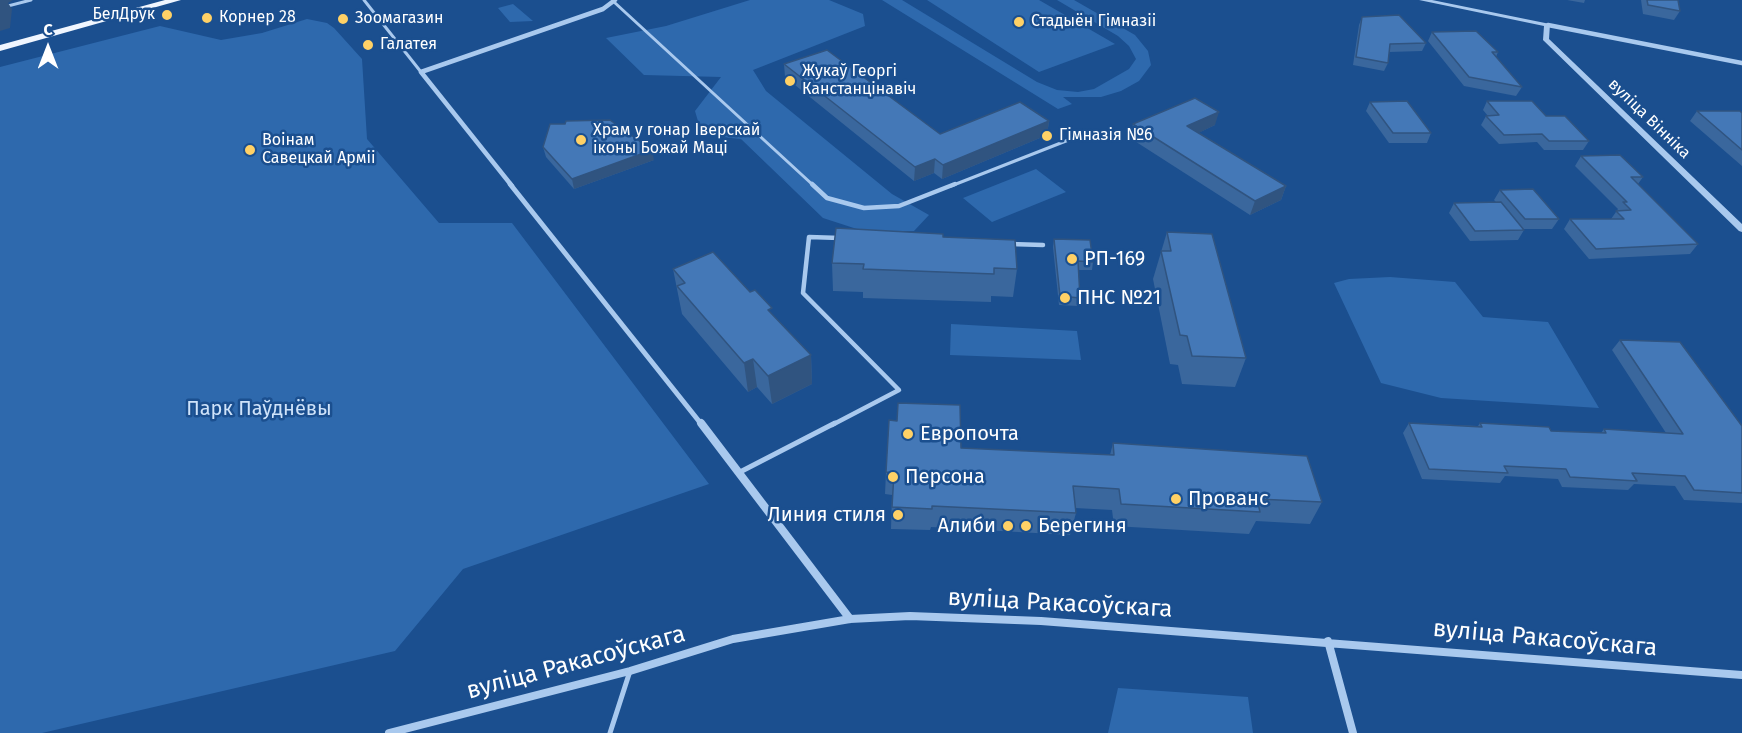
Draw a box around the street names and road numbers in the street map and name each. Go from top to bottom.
street label: вуліца Вінніка [1604,75,1694,163]
street label: вуліца Ракасоўскага [947,584,1173,624]
street label: вуліца Ракасоўскага [1432,615,1658,663]
street label: вуліца Ракасоўскага [463,620,689,706]

